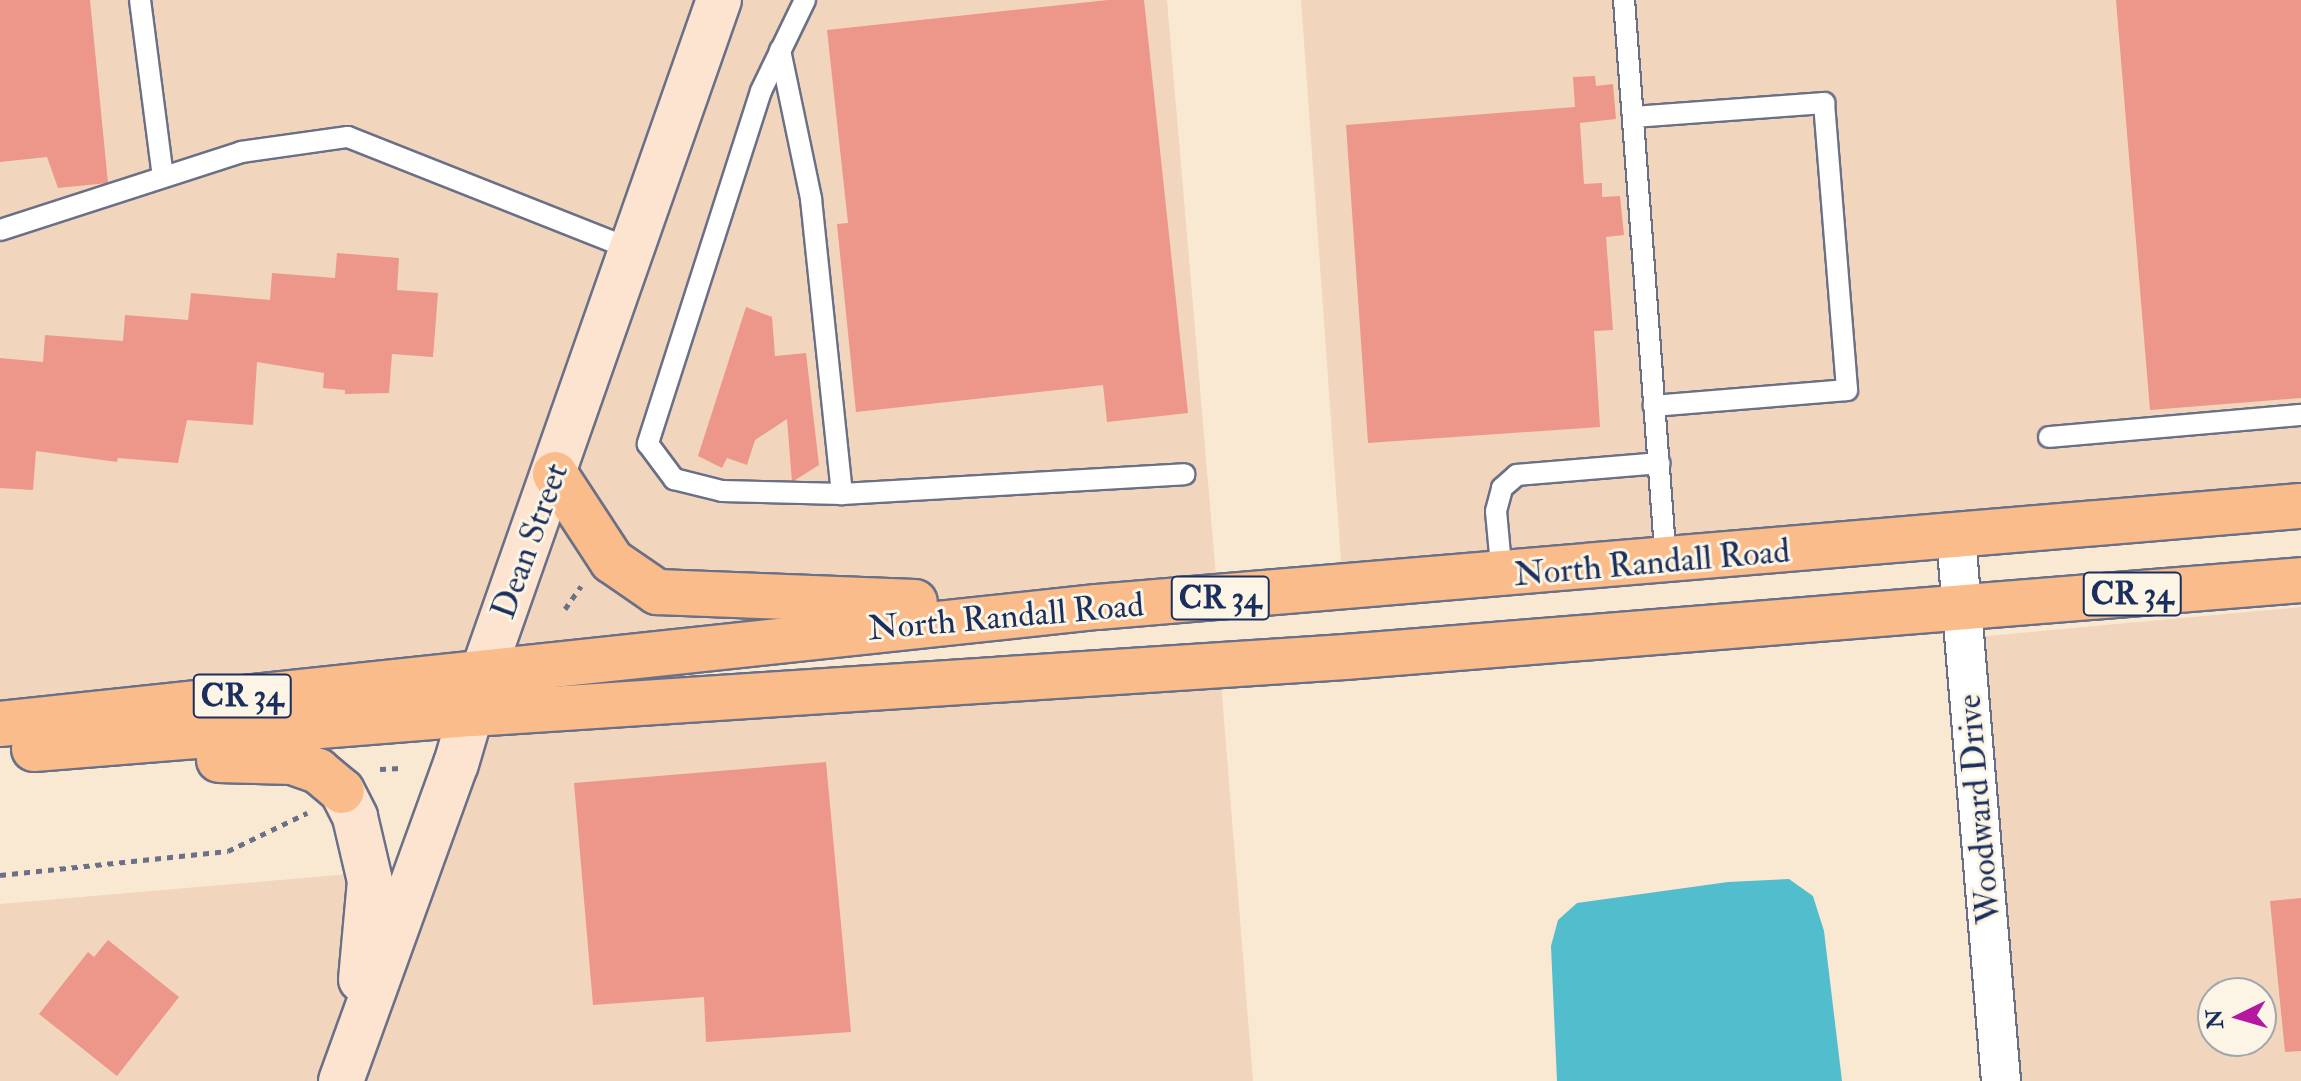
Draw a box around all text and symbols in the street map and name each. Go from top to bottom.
street label: Dean Street [483,458,577,624]
street label: North Randall Road [1512,531,1792,595]
road number: CR 34 [2082,566,2182,622]
road number: CR 34 [1170,570,1270,626]
street label: North Randall Road [866,585,1146,649]
road number: CR 34 [192,668,292,724]
street label: Woodward Drive [1949,693,2009,925]
north arrow [2197,977,2277,1057]
text: N [2200,1008,2230,1030]

